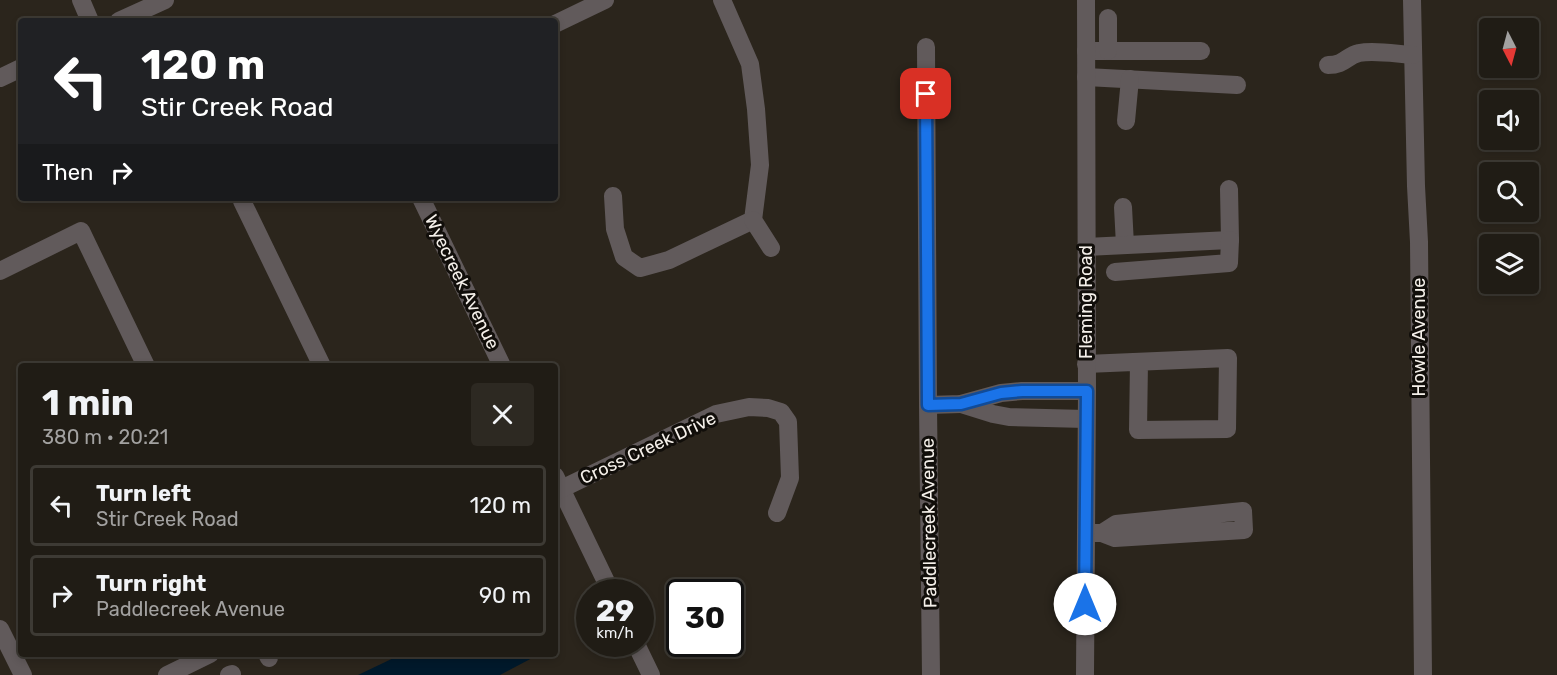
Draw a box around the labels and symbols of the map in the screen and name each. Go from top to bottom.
north arrow [1479,18,1539,78]
pin [900,68,951,119]
street label: Wyecreek Avenue [420,211,504,353]
street label: Fleming Road [1075,245,1097,359]
street label: Howle Avenue [1408,278,1430,396]
street label: Cross Creek Drive [577,407,719,489]
street label: Paddlecreek Avenue [917,438,941,608]
position arrow [1053,572,1117,636]
speed limit sign: 30 [666,579,744,657]

